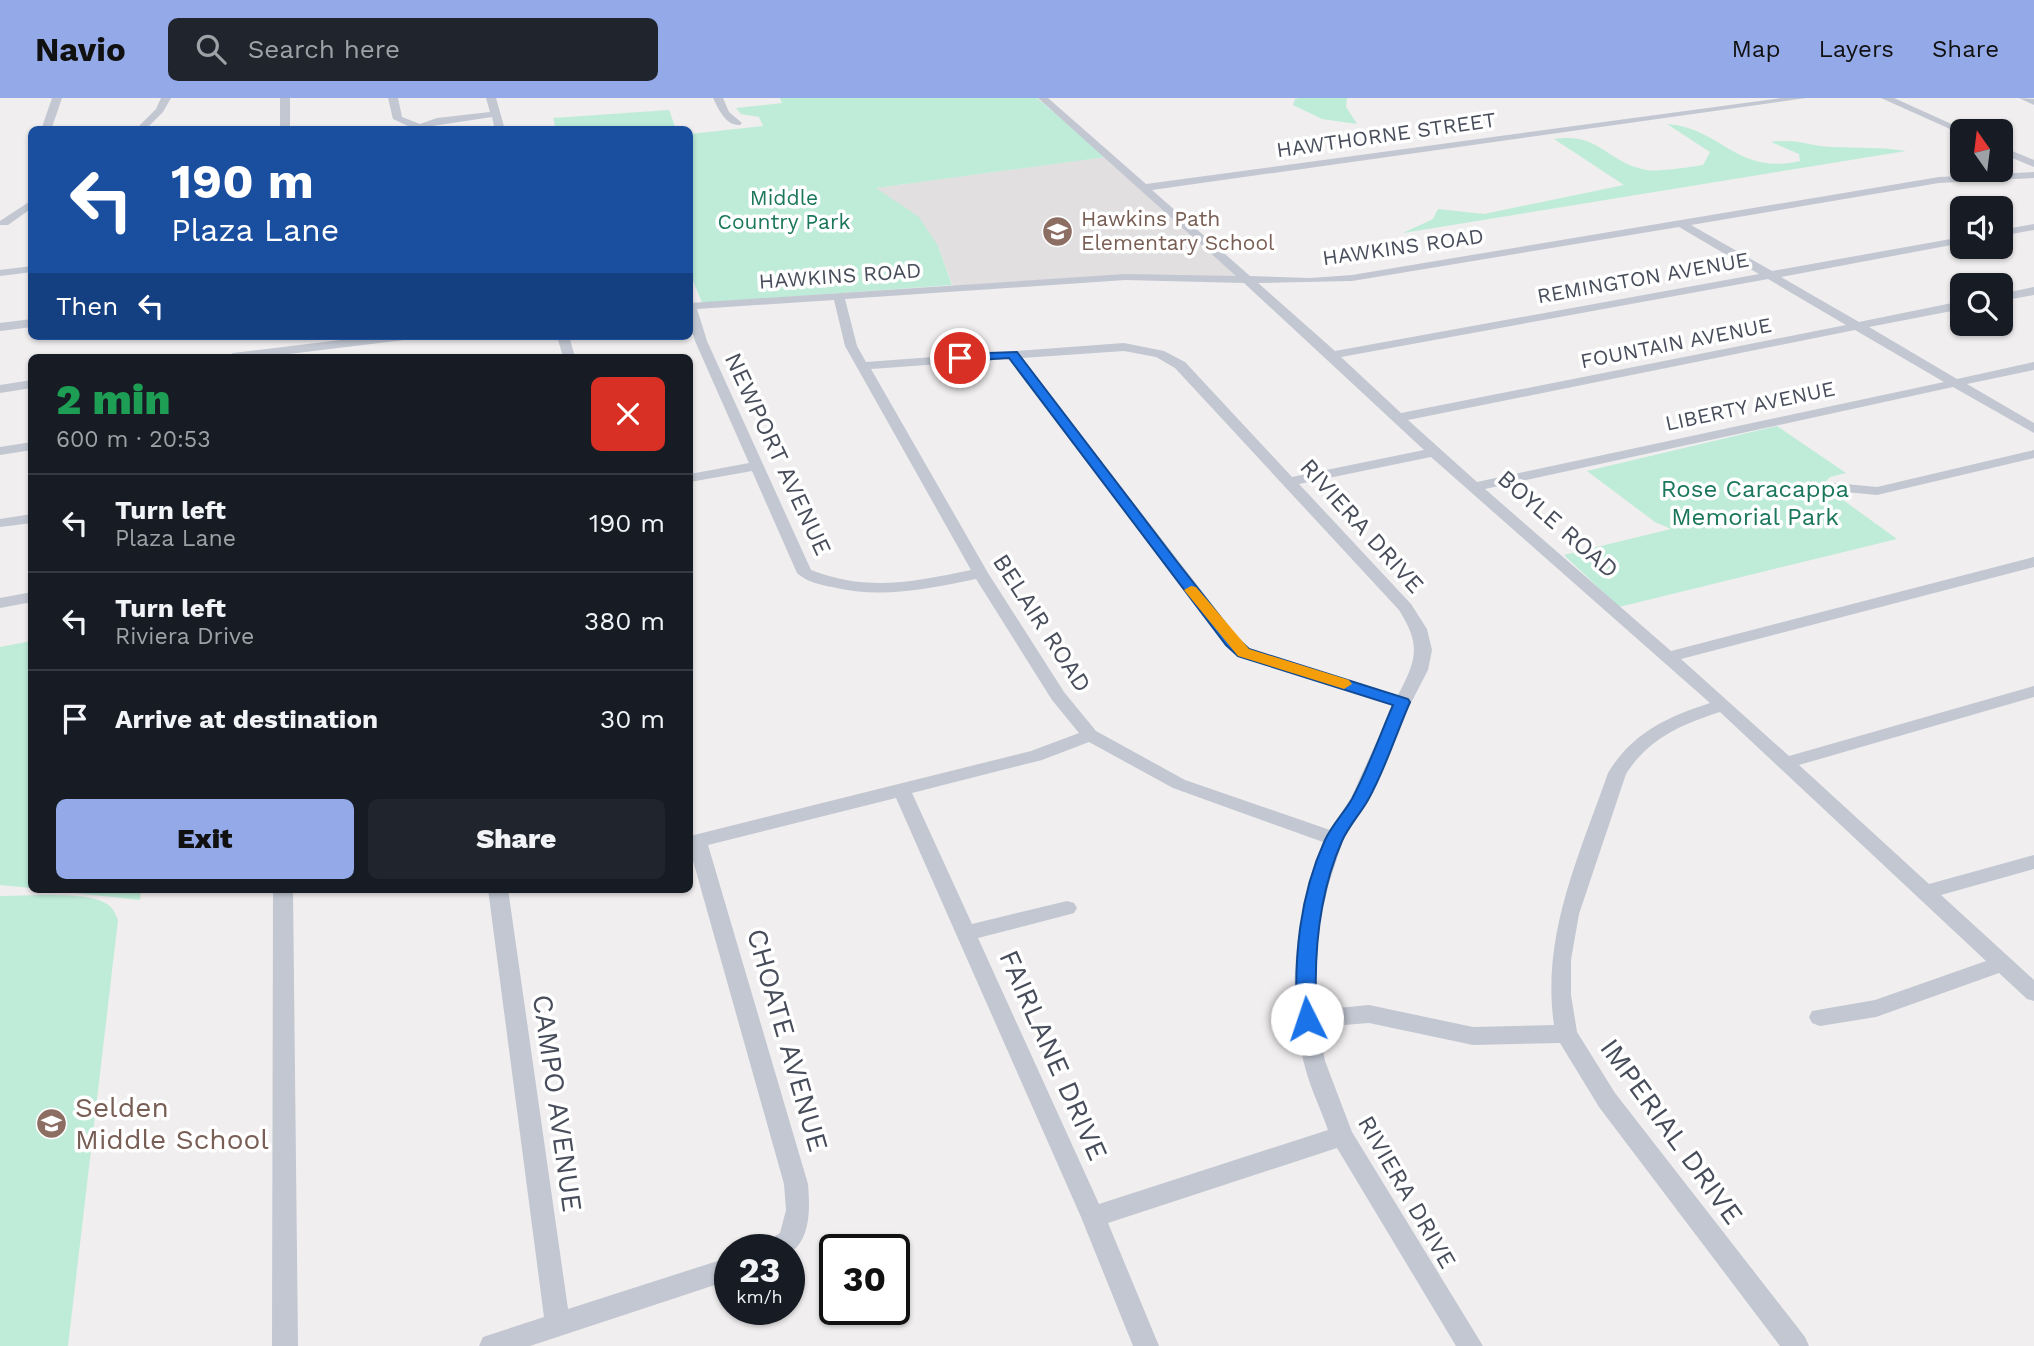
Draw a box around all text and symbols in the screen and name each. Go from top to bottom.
search box [168,18,658,81]
text: Navio [35,30,126,69]
icon: search [192,30,230,68]
text: Search here [248,34,400,64]
text: Map [1732,35,1780,63]
text: Layers [1818,35,1894,63]
text: Share [1932,35,1999,63]
street label: HAWTHORNE STREET [1275,107,1498,162]
north arrow [1950,119,2012,182]
map controls [1950,119,2013,336]
text: 190 m [171,152,314,210]
icon: left [56,154,147,245]
park label: Middle Country Park [718,185,851,234]
button: sound [1950,196,2013,259]
place label: Hawkins Path Elementary School [1081,206,1275,255]
text: Plaza Lane [171,211,339,249]
school or university icon: Hawkins Path Elementary School [1041,214,1075,248]
street label: HAWKINS ROAD [1321,223,1485,270]
street label: REMINGTON AVENUE [1535,247,1751,308]
street label: HAWKINS ROAD [758,257,922,294]
button: search [1950,273,2013,336]
icon: left [132,287,170,325]
text: Then [56,291,118,321]
street label: FOUNTAIN AVENUE [1578,312,1774,373]
pin [930,328,990,388]
icon: arrive [941,339,979,377]
street label: NEWPORT AVENUE [719,348,837,560]
text: 2 min [56,375,170,424]
street label: LIBERTY AVENUE [1663,375,1837,436]
button: close [591,377,665,451]
text: 600 m · 20:53 [56,426,211,453]
street label: RIVIERA DRIVE [1294,453,1430,599]
street label: BOYLE ROAD [1492,464,1624,584]
park label: Rose Caracappa Memorial Park [1661,475,1849,531]
text: Turn left [115,495,226,525]
icon: left [56,504,94,542]
text: 190 m [589,508,665,538]
text: Plaza Lane [115,525,236,552]
street label: BELAIR ROAD [987,549,1097,697]
text: Turn left [115,593,226,623]
icon: left [56,602,94,640]
text: 380 m [584,606,665,636]
text: Riviera Drive [115,623,254,650]
icon: arrive [56,700,94,738]
text: Arrive at destination [115,704,378,734]
text: 30 m [600,704,665,734]
button: Exit [56,799,354,879]
button: Share [368,799,665,879]
street label: CHOATE AVENUE [740,925,835,1155]
street label: FAIRLANE DRIVE [992,945,1115,1166]
position arrow [1270,982,1344,1056]
street label: CAMPO AVENUE [526,992,589,1214]
street label: IMPERIAL DRIVE [1593,1032,1750,1230]
place label: Selden Middle School [75,1091,269,1156]
school or university icon: Selden Middle School [35,1106,69,1140]
street label: RIVIERA DRIVE [1352,1111,1462,1273]
speed limit sign: 30 [819,1234,910,1325]
text: 23 [739,1249,780,1291]
text: km/h [736,1286,783,1307]

